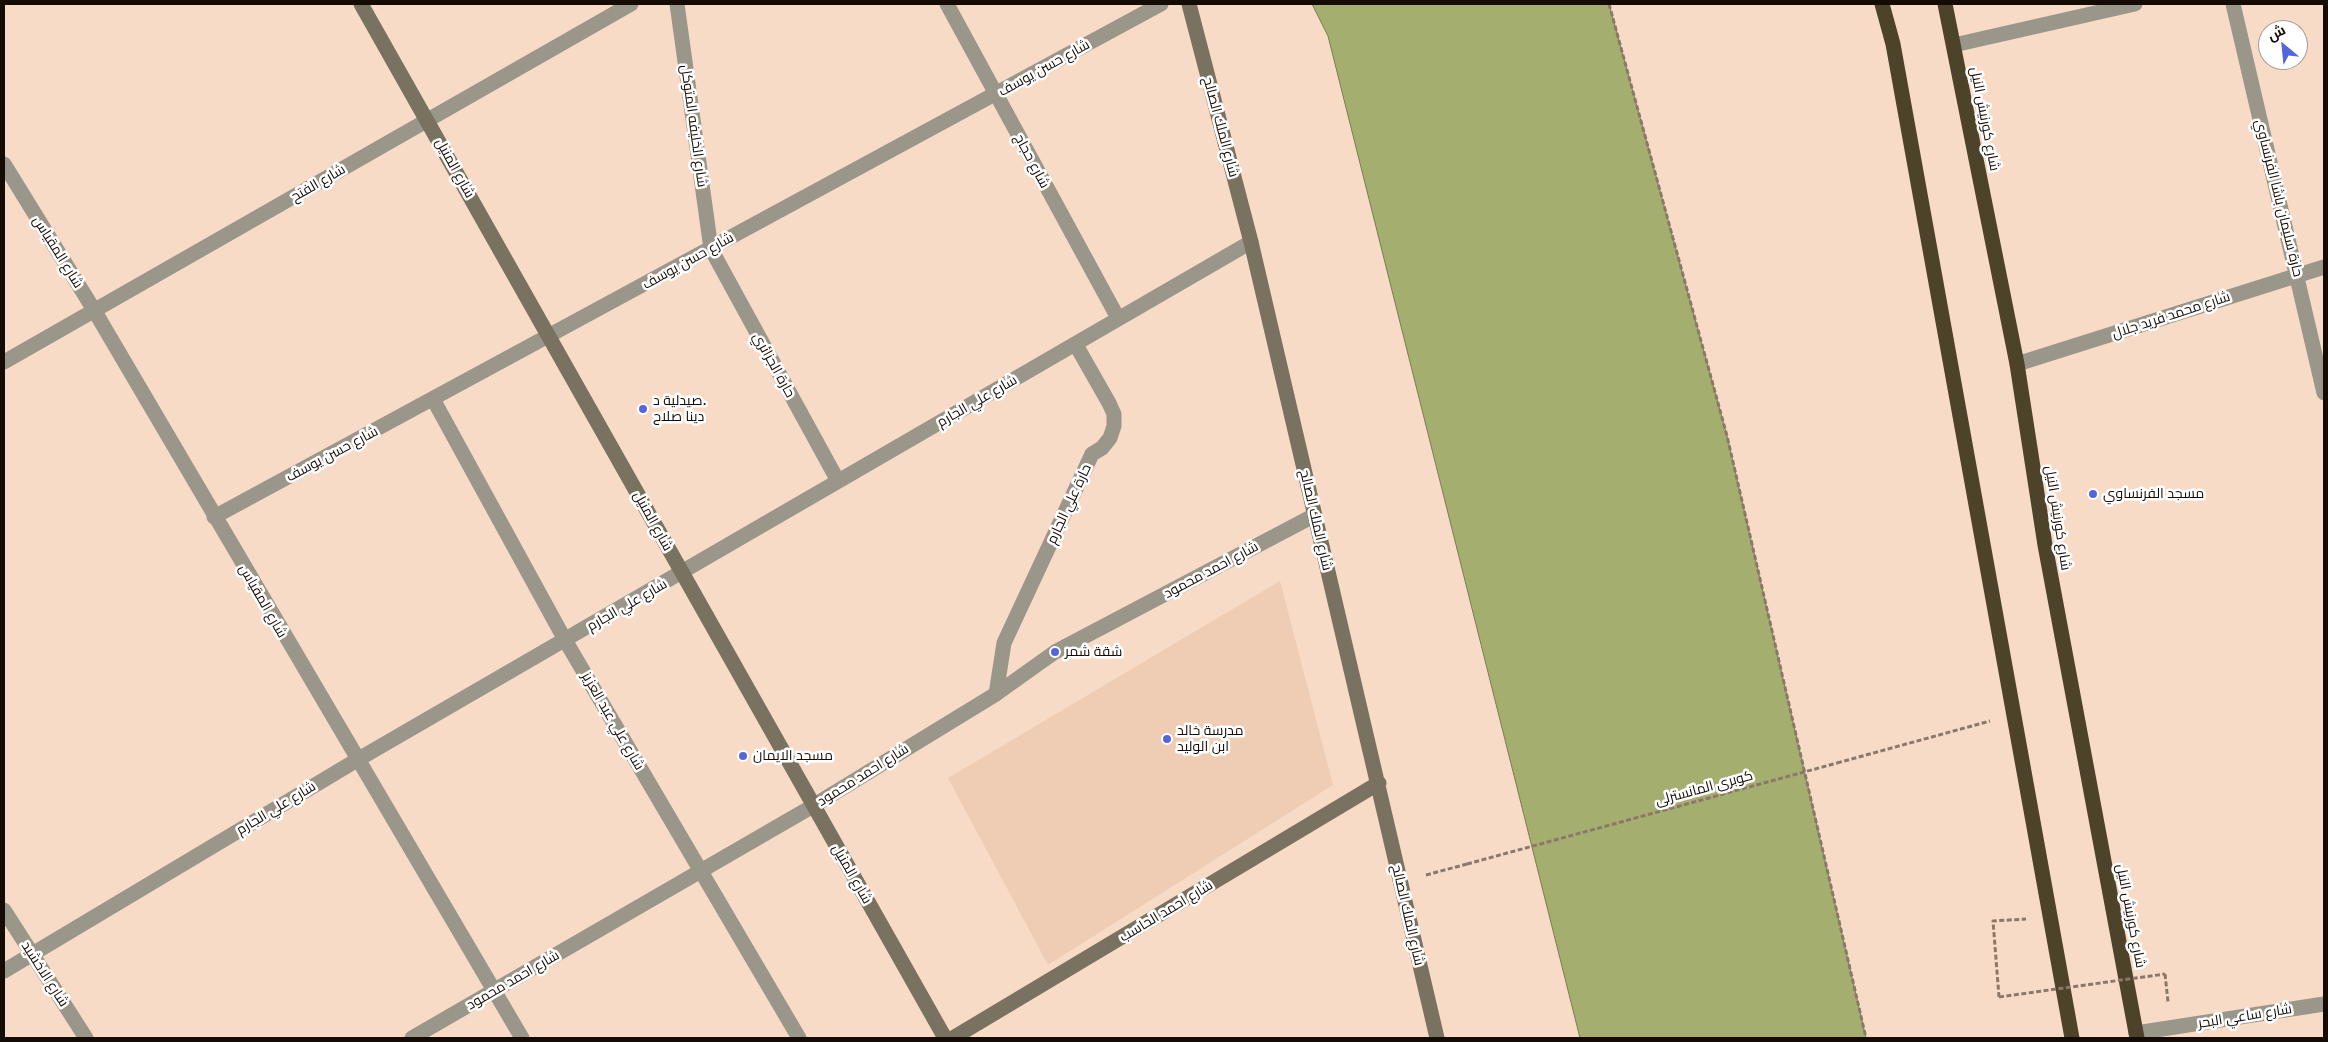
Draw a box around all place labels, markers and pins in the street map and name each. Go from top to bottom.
place label: صيدلية د. دينا صلاح [653,393,707,426]
marker: صيدلية د. دينا صلاح [637,403,649,415]
place label: مسجد الفرنساوي [2103,486,2204,502]
marker: مسجد الفرنساوي [2087,488,2099,500]
place label: شقة شمر [1065,644,1122,660]
marker: شقة شمر [1049,646,1061,658]
place label: مدرسة خالد ابن الوليد [1177,723,1244,756]
marker: مدرسة خالد ابن الوليد [1161,733,1173,745]
place label: مسجد الايمان [753,748,833,764]
marker: مسجد الايمان [737,750,749,762]

